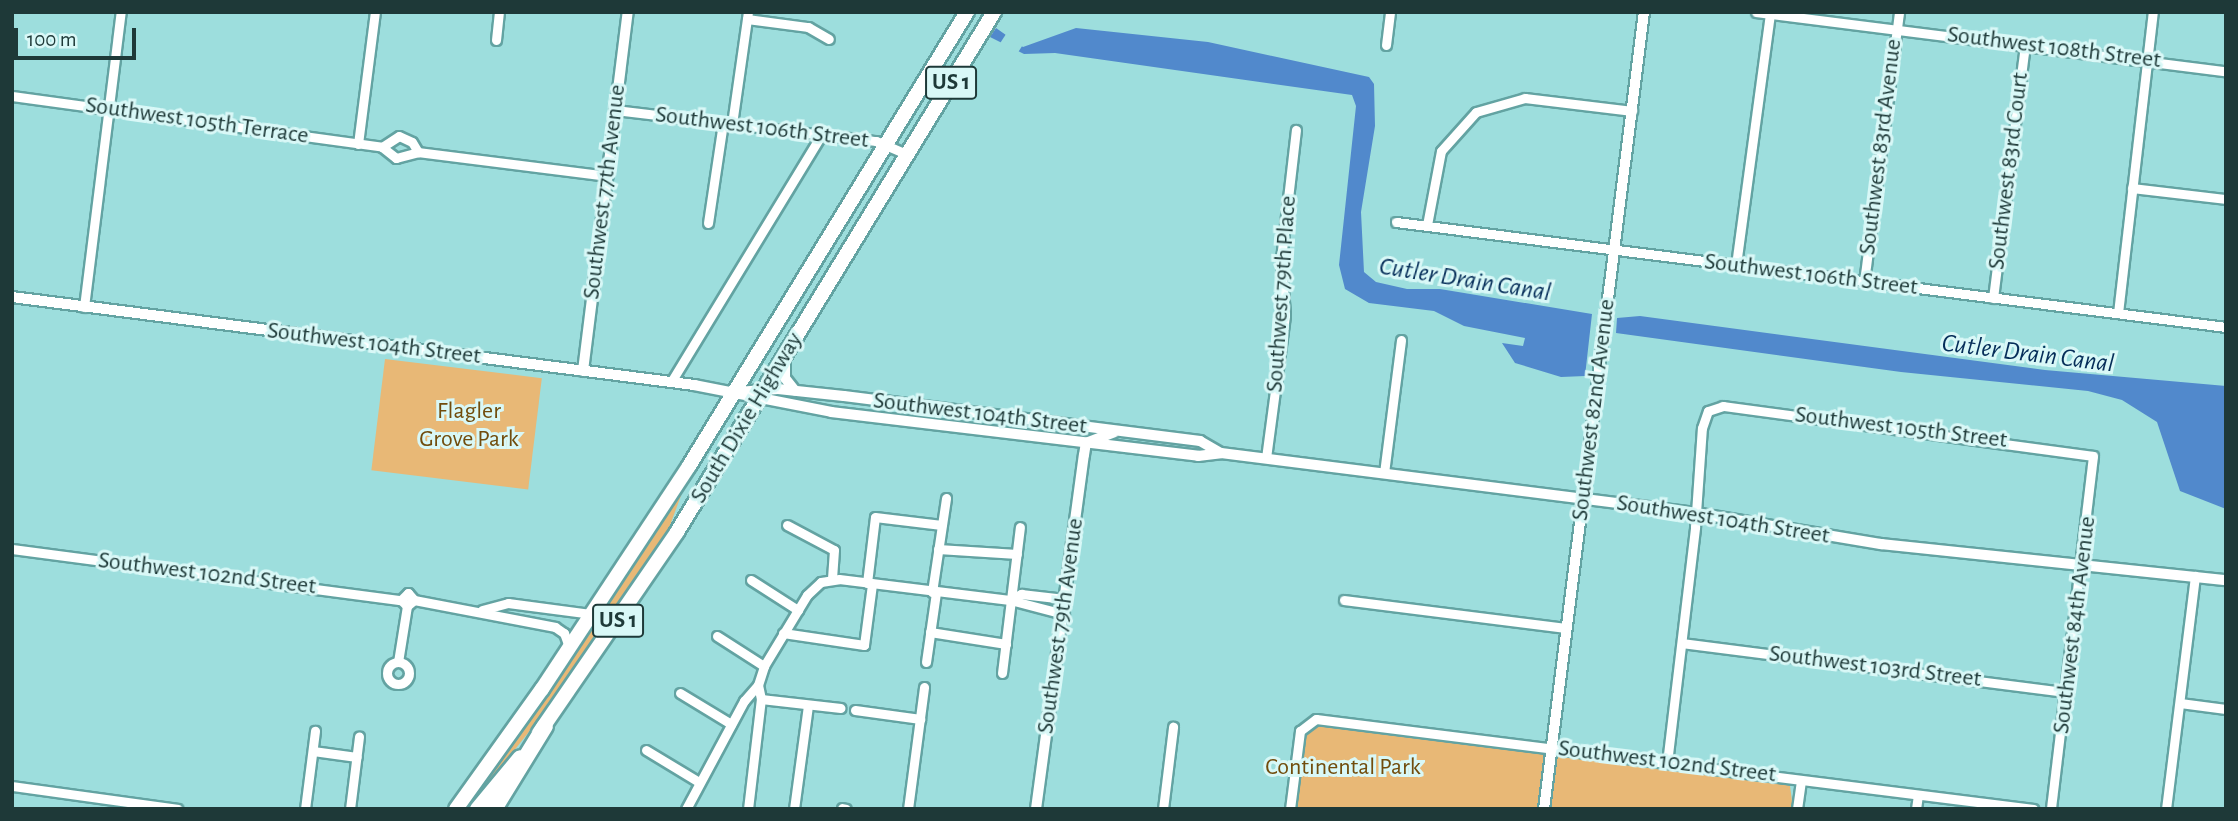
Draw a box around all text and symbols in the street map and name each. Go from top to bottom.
scale bar [18,14,140,58]
street label: Southwest 108th Street [1946,21,2162,75]
text: 100 m [27,29,77,50]
street label: Southwest 83rd Avenue [1853,37,1909,257]
road number: US 1 [925,64,977,102]
street label: Southwest 83rd Court [1983,71,2035,271]
street label: Southwest 77th Avenue [578,83,632,301]
street label: Southwest 105th Terrace [84,91,310,151]
street label: Southwest 106th Street [654,101,870,155]
street label: Southwest 79th Place [1261,195,1303,393]
street label: Southwest 106th Street [1703,248,1919,302]
water label: Cutler Drain Canal [1377,251,1553,309]
street label: Southwest 82nd Avenue [1566,298,1622,522]
street label: Southwest 104th Street [266,317,482,371]
street label: South Dixie Highway [685,327,809,509]
water label: Cutler Drain Canal [1940,328,2116,380]
street label: Southwest 104th Street [872,387,1088,441]
park label: Flagler Grove Park [419,398,519,454]
street label: Southwest 105th Street [1793,401,2009,455]
street label: Southwest 104th Street [1615,489,1831,551]
street label: Southwest 84th Avenue [2047,515,2103,735]
street label: Southwest 79th Avenue [1032,516,1090,736]
street label: Southwest 102nd Street [97,546,317,602]
road number: US 1 [592,601,644,640]
street label: Southwest 103rd Street [1767,640,1983,694]
street label: Southwest 102nd Street [1557,734,1777,790]
park label: Continental Park [1265,754,1421,782]

